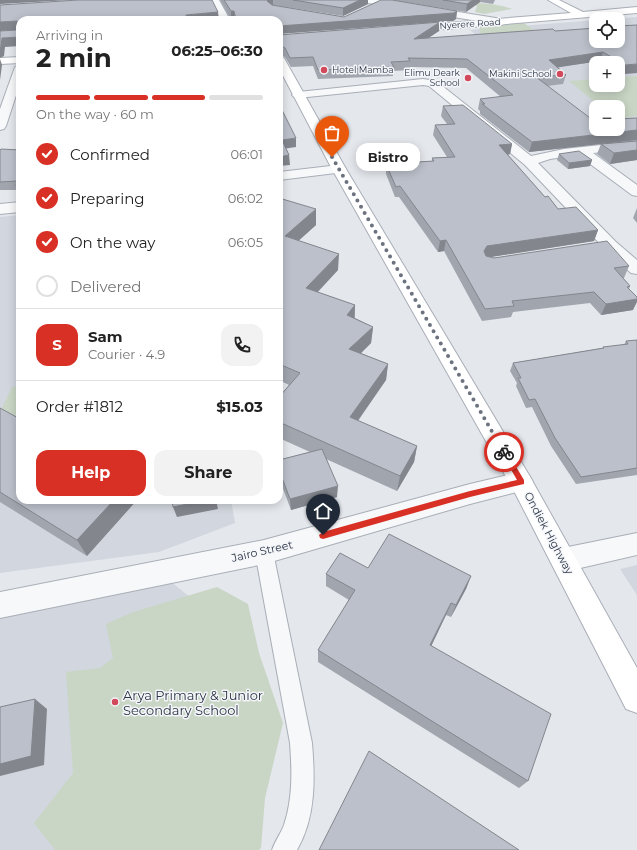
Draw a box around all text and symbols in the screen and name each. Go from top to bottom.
map controls [589,12,625,136]
button: locate [589,12,625,48]
street label: Nyerere Road [439,16,501,31]
text: Arriving in [36,27,103,43]
text: 06:25–06:30 [171,41,263,60]
text: 2 min [36,42,112,74]
button: + [589,56,625,92]
place label: Hotel Mamba [332,64,394,75]
marker: Hotel Mamba [319,65,329,75]
place label: Elimu Deark School [404,67,461,88]
place label: Makini School [489,68,552,79]
marker: Makini School [555,69,565,79]
marker: Elimu Deark School [463,73,473,83]
button: − [589,100,625,136]
text: On the way · 60 m [36,106,154,122]
pin [315,116,349,157]
icon: bag [321,122,343,144]
icon: check [36,143,58,165]
callout: Bistro [356,143,420,171]
text: Confirmed [70,145,150,164]
text: 06:01 [230,146,263,162]
text: Bistro [368,149,408,165]
icon: check [36,187,58,209]
text: Preparing [70,189,145,208]
text: 06:02 [228,190,263,206]
icon: check [36,231,58,253]
text: On the way [70,233,155,252]
text: 06:05 [228,234,263,250]
text: Delivered [70,277,142,296]
button: phone [221,324,263,366]
text: Sam [88,327,123,346]
text: S [52,335,62,354]
text: Courier · 4.9 [88,346,165,362]
text: Order #1812 [36,397,123,416]
text: $15.03 [216,397,263,416]
courier [484,432,524,472]
icon: bike [493,441,515,463]
button: Help [36,450,146,496]
button: Share [154,450,263,496]
street label: Ondiek Highway [521,489,577,577]
pin [306,494,340,535]
icon: home [312,500,334,522]
street label: Jairo Street [229,537,294,565]
place label: Arya Primary & Junior Secondary School [123,687,263,718]
marker: Arya Primary & Junior Secondary School [110,697,120,707]

